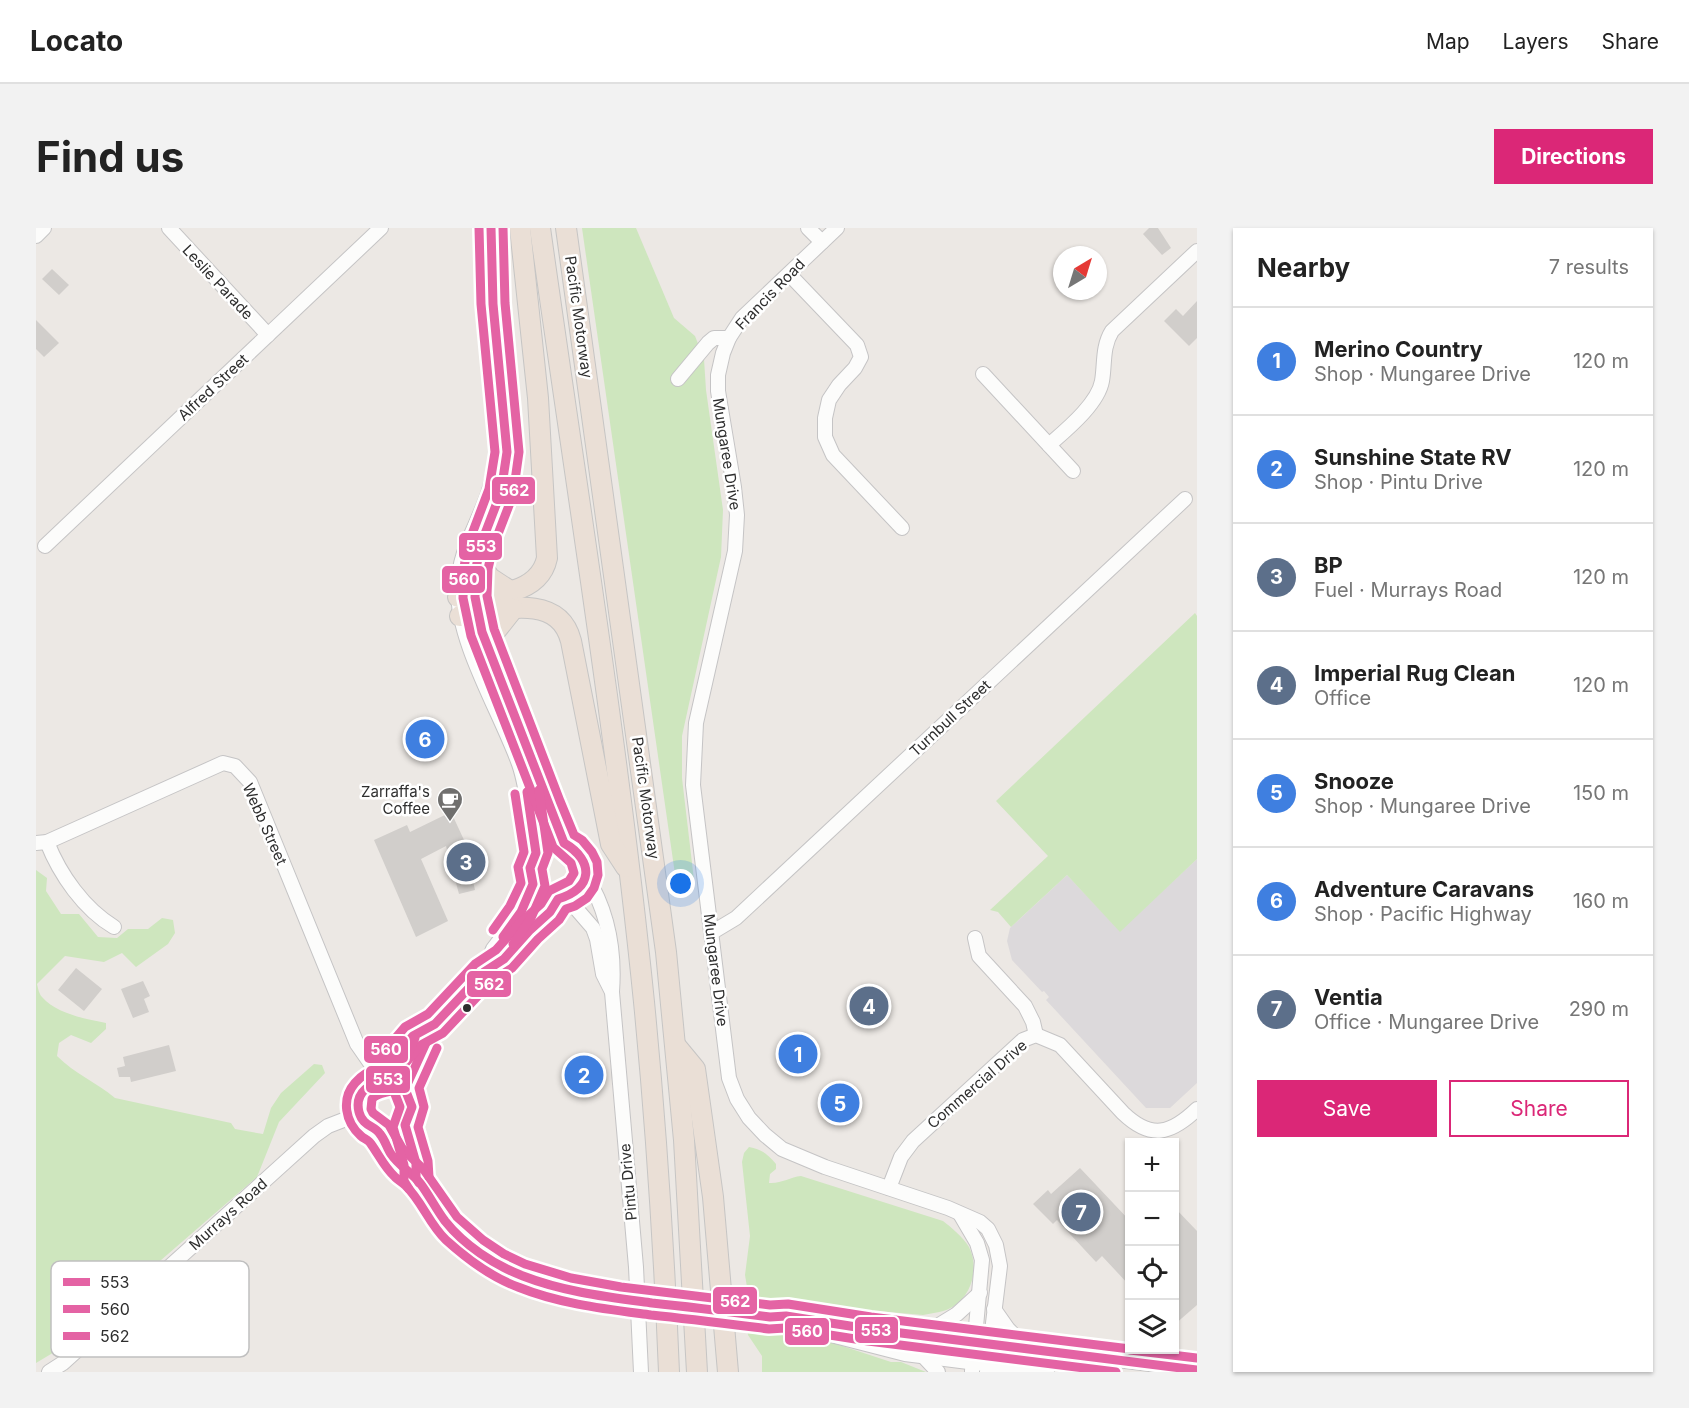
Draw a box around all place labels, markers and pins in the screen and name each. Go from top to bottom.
pin: 6 [406,716,444,762]
place label: Zarraffa's Coffee [361,782,430,818]
cafe icon: Zarraffa's Coffee [435,785,465,823]
pin: 3 [446,840,486,884]
pin: 4 [850,984,888,1028]
unlabelled marker [461,1002,473,1014]
pin: 1 [778,1032,818,1076]
pin: 2 [564,1052,604,1098]
pin: 5 [820,1080,860,1126]
pin: 7 [1062,1190,1100,1234]

